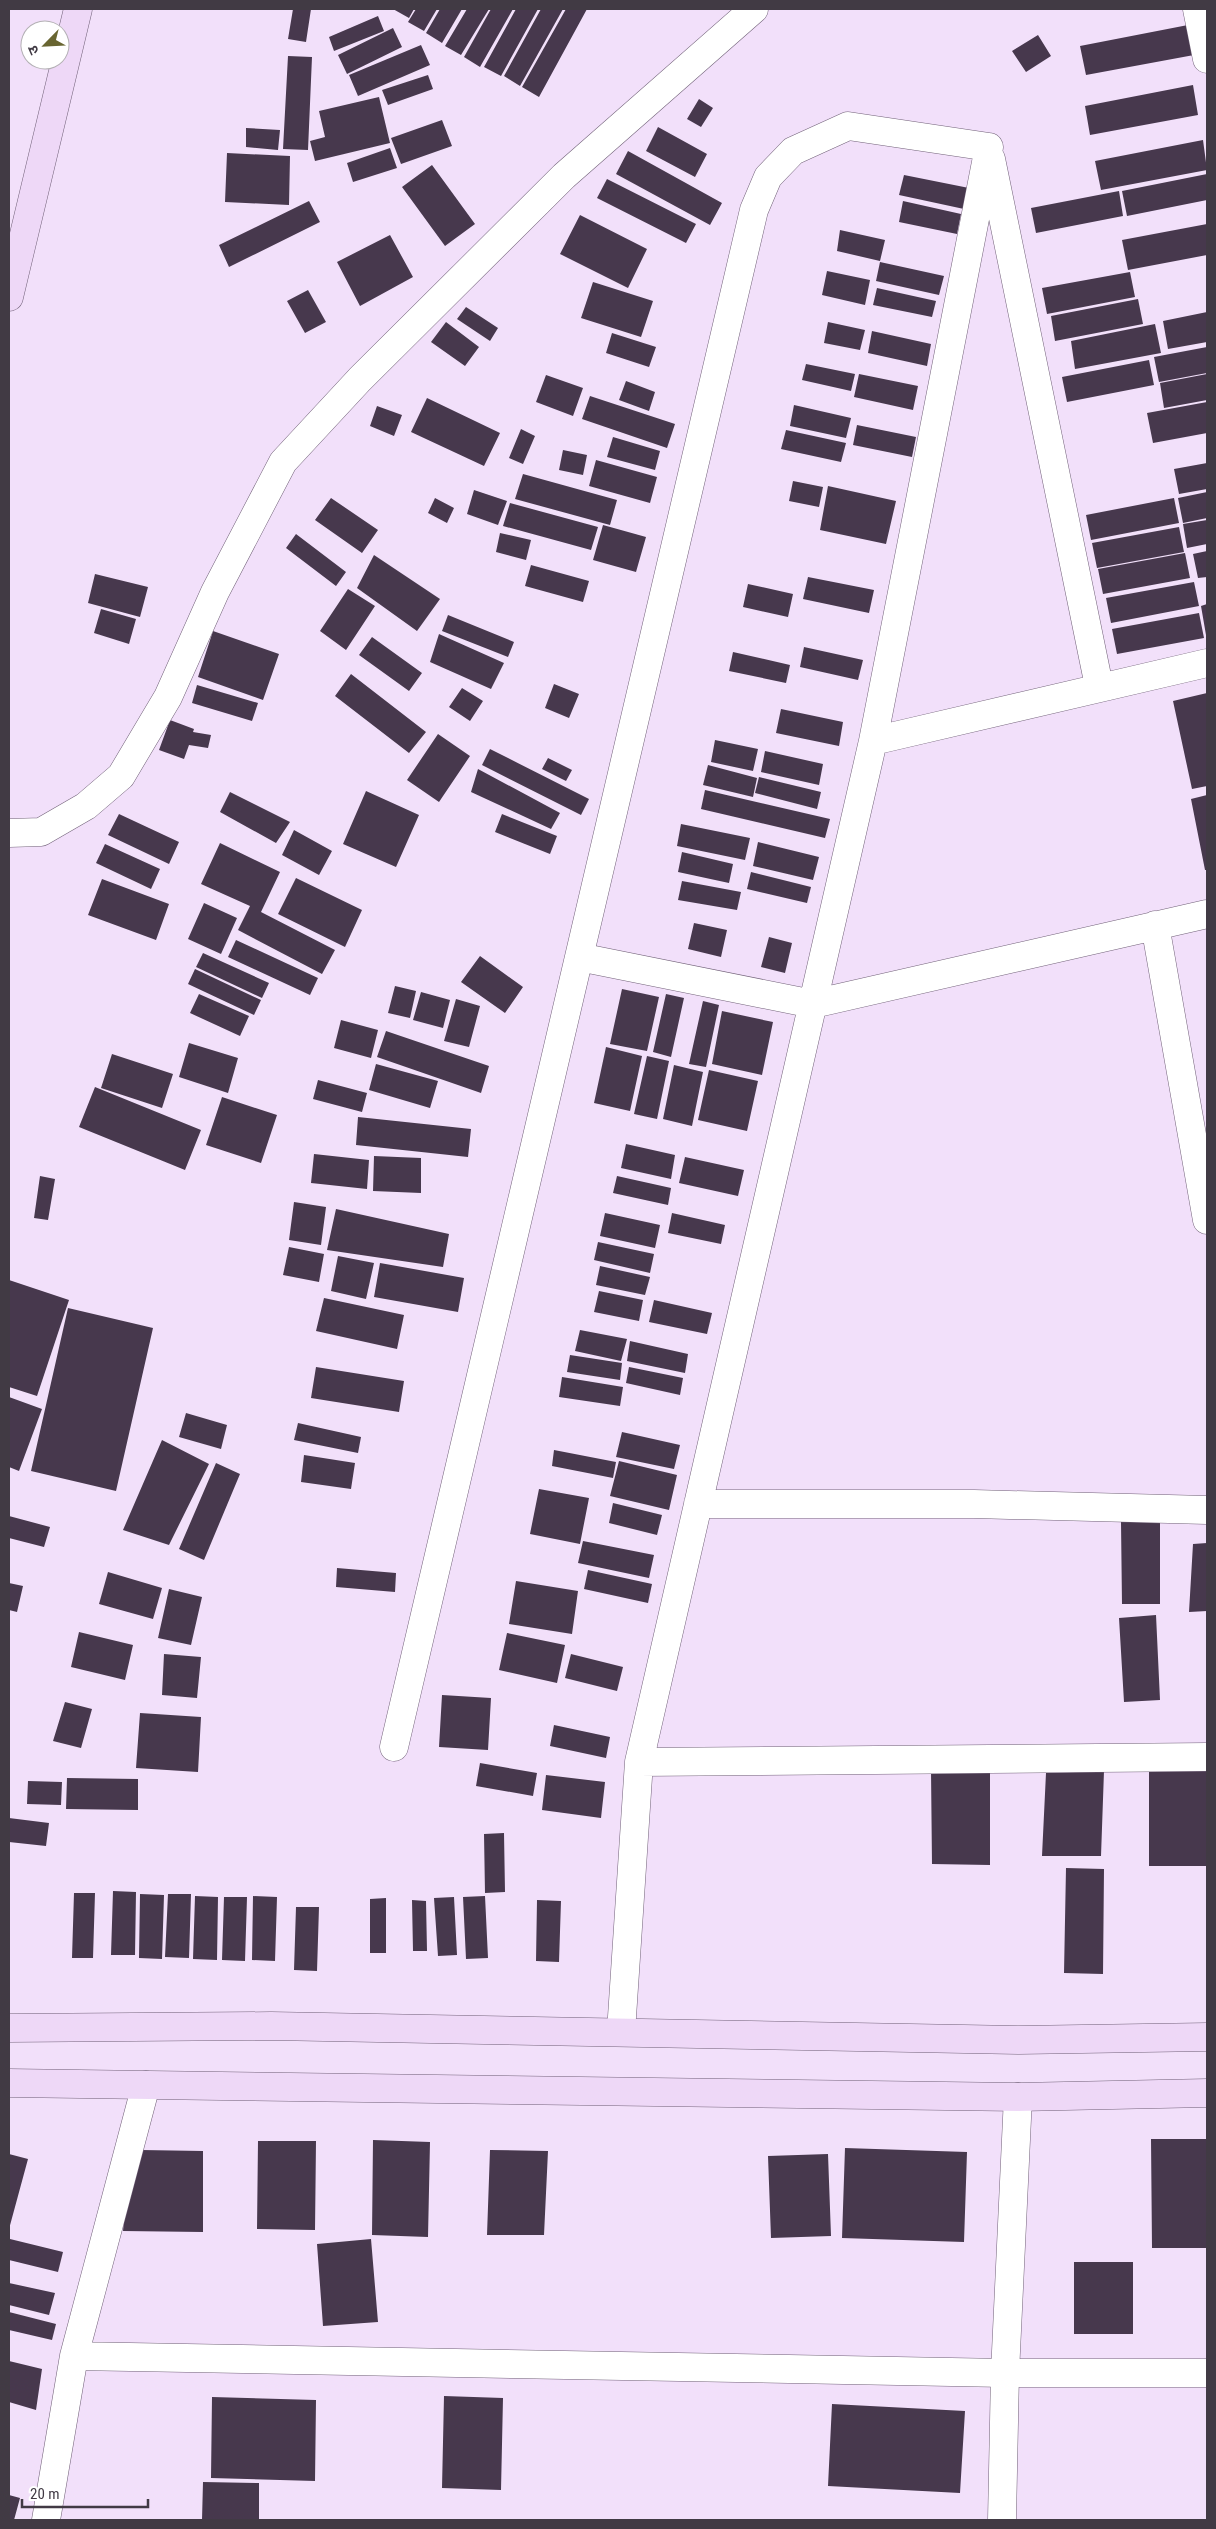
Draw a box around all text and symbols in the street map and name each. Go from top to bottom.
north arrow [20,20,70,70]
text: उ [24,43,42,57]
scale bar [22,2476,149,2508]
text: 20 m [30,2485,60,2503]

